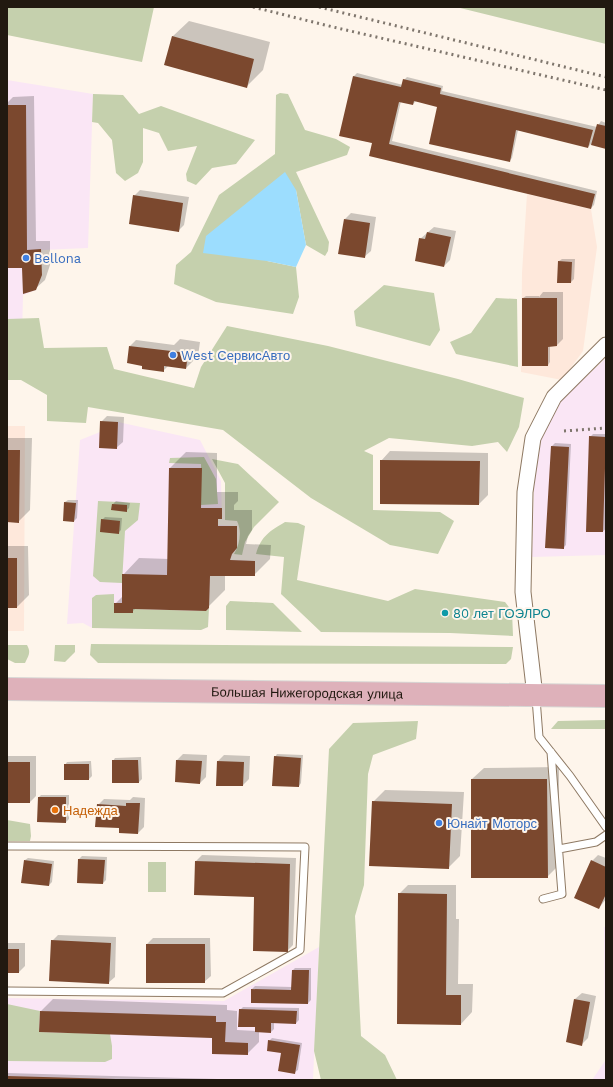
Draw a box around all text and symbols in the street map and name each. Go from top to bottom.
place label: Bellona [34,251,82,266]
marker: Bellona [21,253,31,263]
place label: West СервисАвто [181,348,290,363]
marker: West СервисАвто [168,350,178,360]
place label: 80 лет ГОЭЛРО [453,606,551,621]
marker: 80 лет ГОЭЛРО [440,608,450,618]
street label: Большая Нижегородская улица [211,684,404,702]
place label: Надежда [63,803,119,818]
marker: Надежда [50,805,60,815]
place label: Юнайт Моторс [447,816,537,831]
marker: Юнайт Моторс [434,818,444,828]

